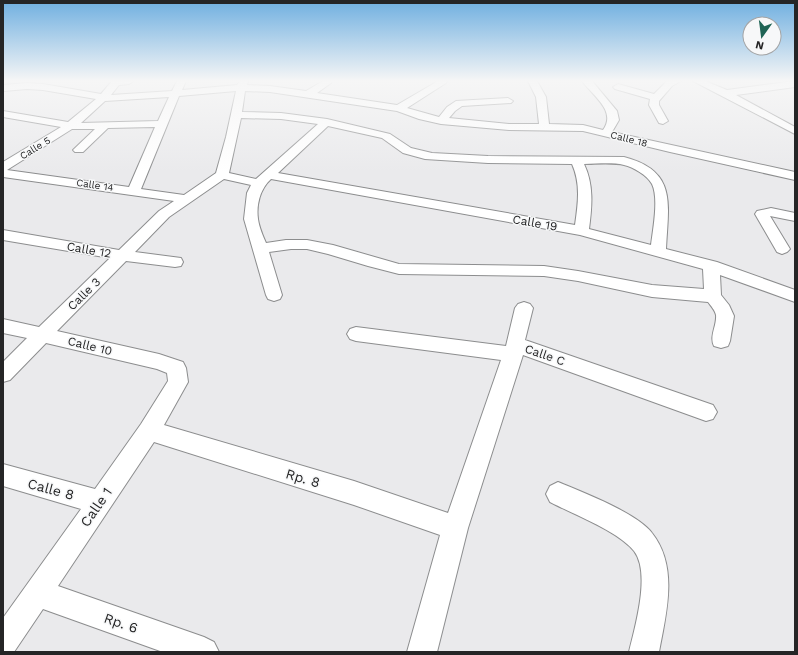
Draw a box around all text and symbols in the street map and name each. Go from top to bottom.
north arrow [742,16,782,56]
text: N [754,38,765,53]
street label: Calle 18 [609,129,649,149]
street label: Calle 5 [18,135,52,161]
street label: Calle 14 [76,177,114,193]
street label: Calle 19 [512,212,558,234]
street label: Calle 12 [66,239,112,261]
street label: Calle 3 [65,275,103,313]
street label: Calle 10 [66,334,114,358]
street label: Calle C [523,342,567,368]
street label: Rp. 8 [284,465,322,491]
street label: Calle 8 [26,475,76,503]
street label: Calle 1 [77,484,115,530]
street label: Rp. 6 [102,610,140,636]

